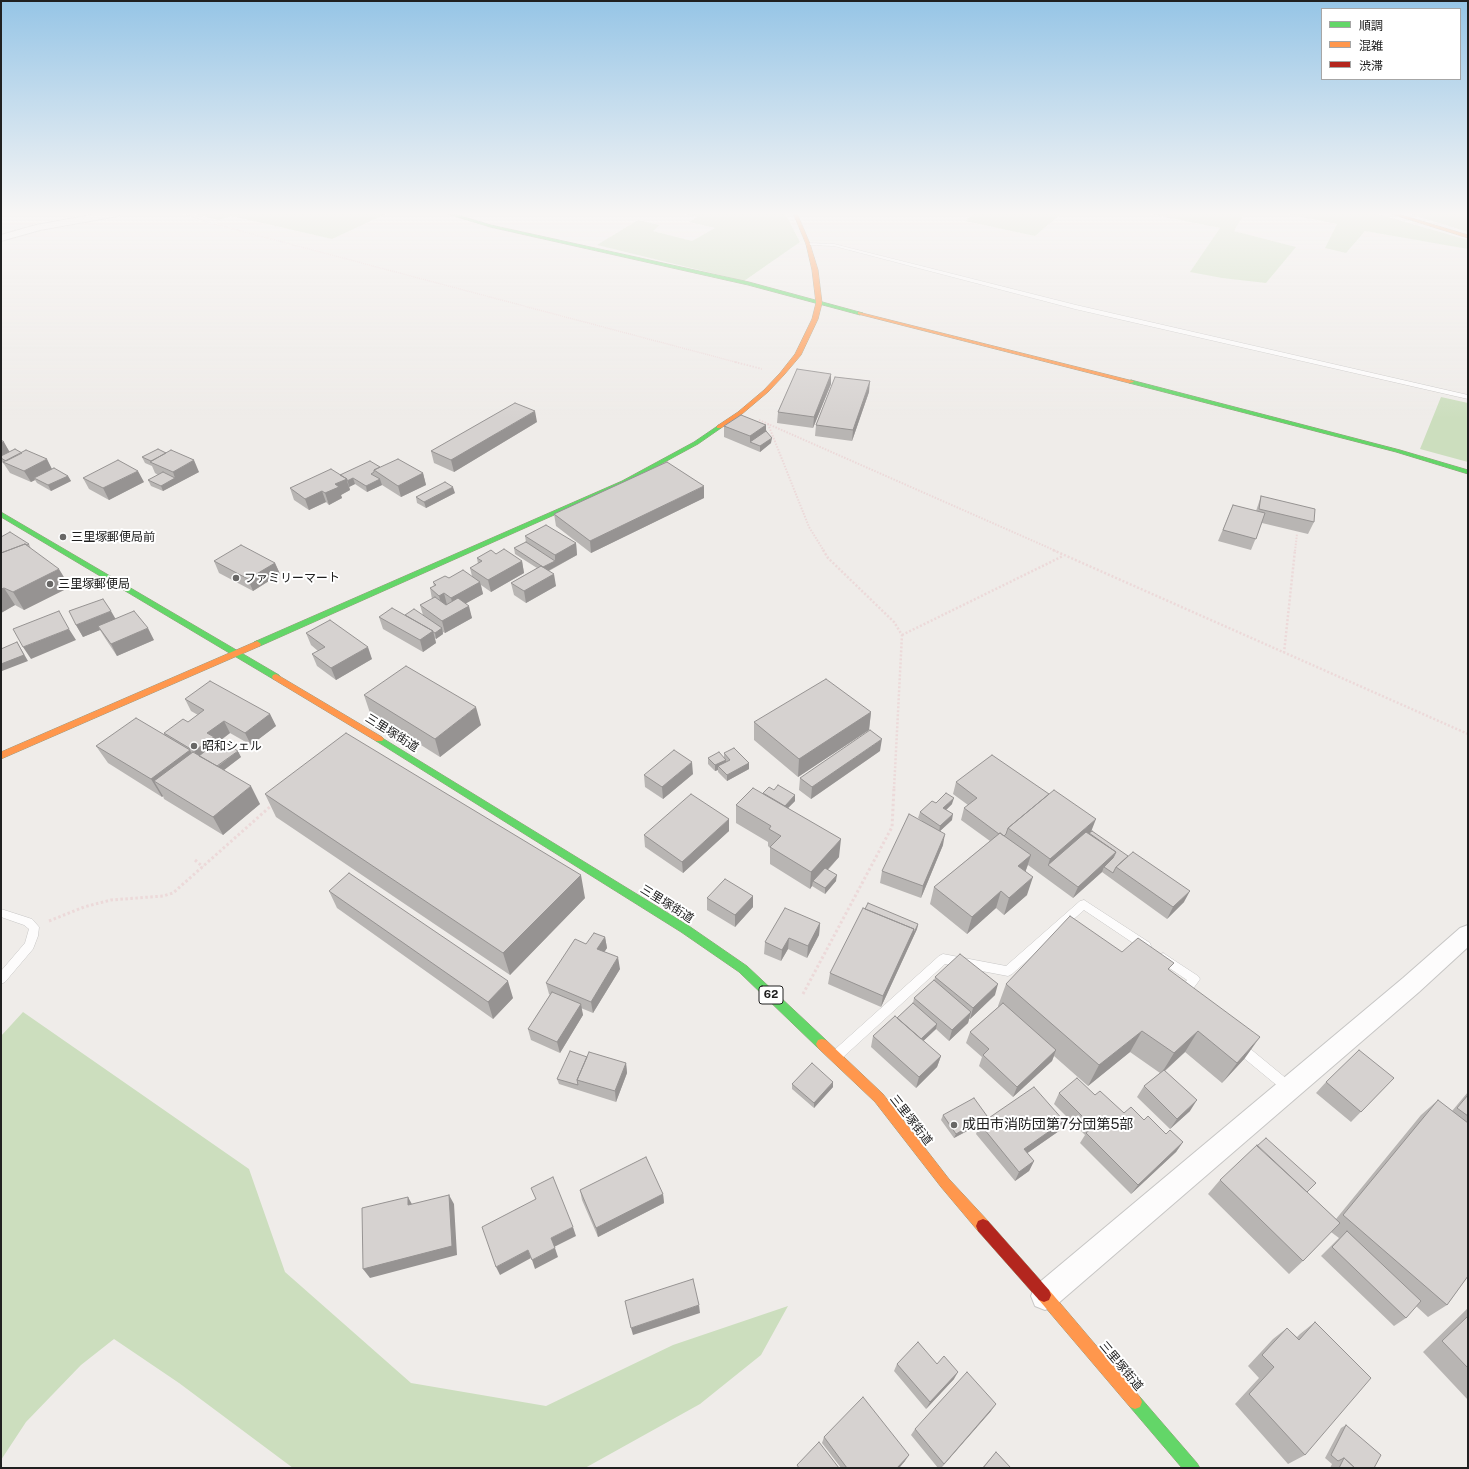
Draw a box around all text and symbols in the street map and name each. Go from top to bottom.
legend [1321,8,1461,80]
text: 順調 [1359,19,1383,33]
text: 混雑 [1359,39,1383,53]
text: 渋滞 [1359,59,1383,73]
place label: 三里塚郵便局前 [71,530,155,544]
marker: 三里塚郵便局前 [58,532,68,542]
place label: ファミリーマート [244,571,340,585]
marker: ファミリーマート [231,573,241,583]
place label: 三里塚郵便局 [58,577,130,591]
marker: 三里塚郵便局 [45,579,55,589]
street label: 三里塚街道 [363,711,421,755]
place label: 昭和シェル [202,739,262,753]
marker: 昭和シェル [189,741,199,751]
street label: 三里塚街道 [638,882,696,926]
road number: 62 [759,986,783,1004]
street label: 三里塚街道 [887,1092,935,1148]
place label: 成田市消防団第7分団第5部 [962,1117,1133,1133]
marker: 成田市消防団第7分団第5部 [949,1120,959,1130]
street label: 三里塚街道 [1096,1338,1146,1394]

